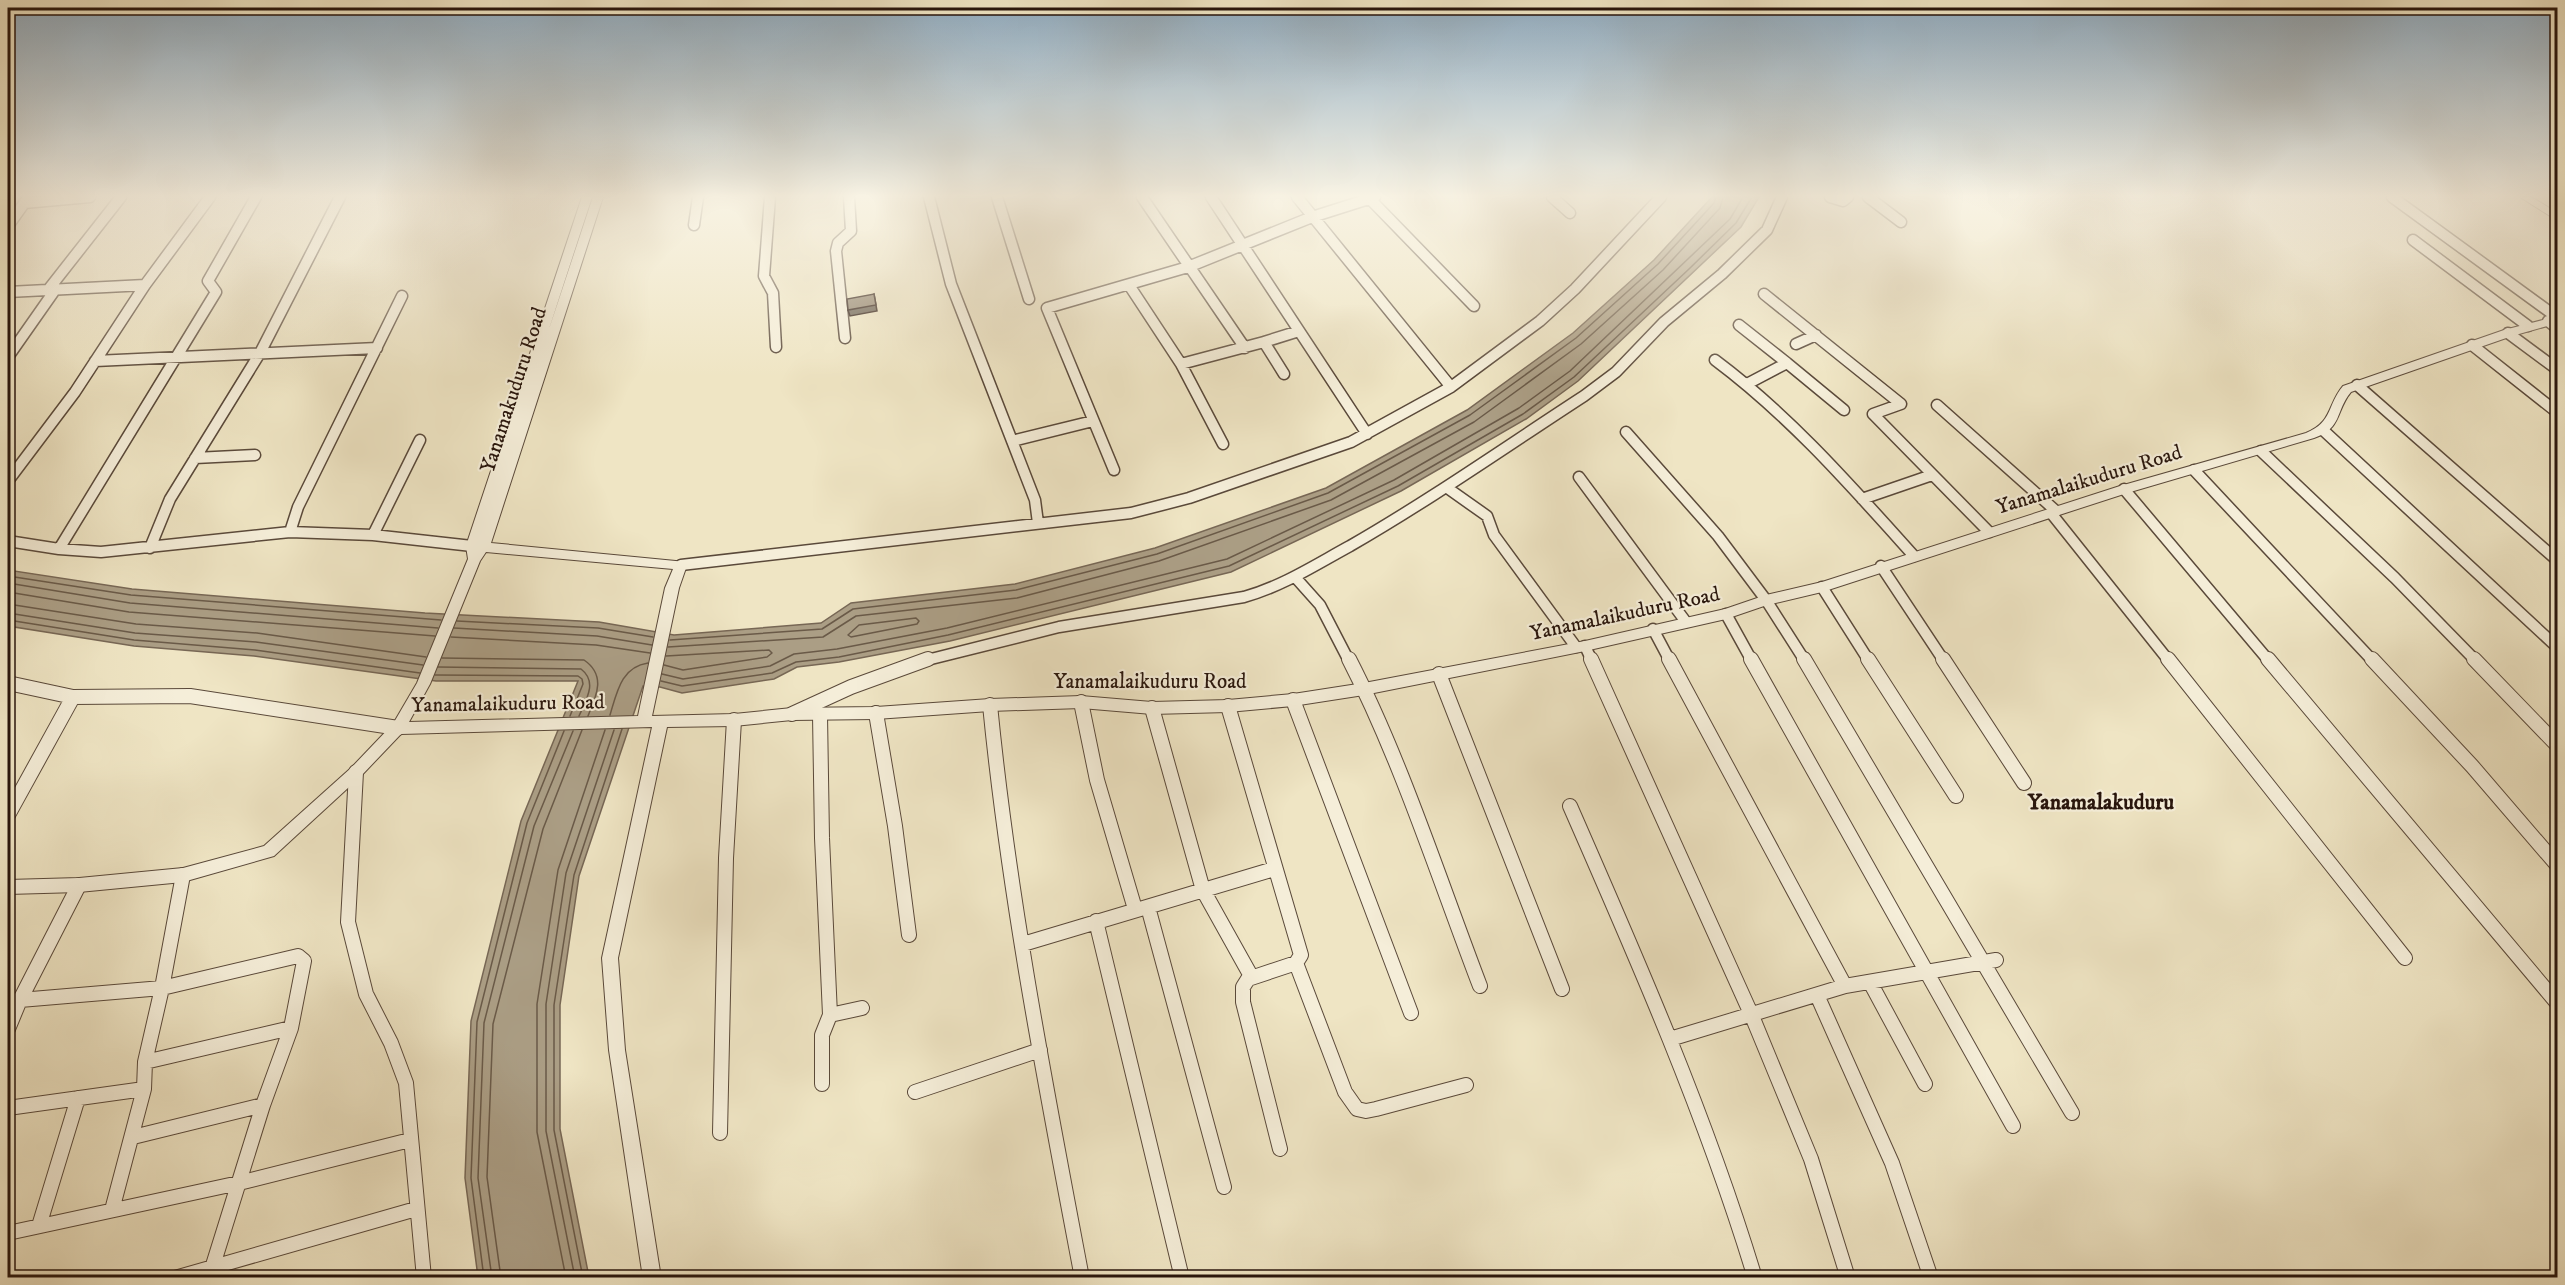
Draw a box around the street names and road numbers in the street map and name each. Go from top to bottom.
street label: Yanamakuduru Road [475,303,553,476]
street label: Yanamalaikuduru Road [1993,439,2186,521]
street label: Yanamalaikuduru Road [1528,581,1723,647]
street label: Yanamalaikuduru Road [1053,669,1247,695]
street label: Yanamalaikuduru Road [411,689,605,719]

